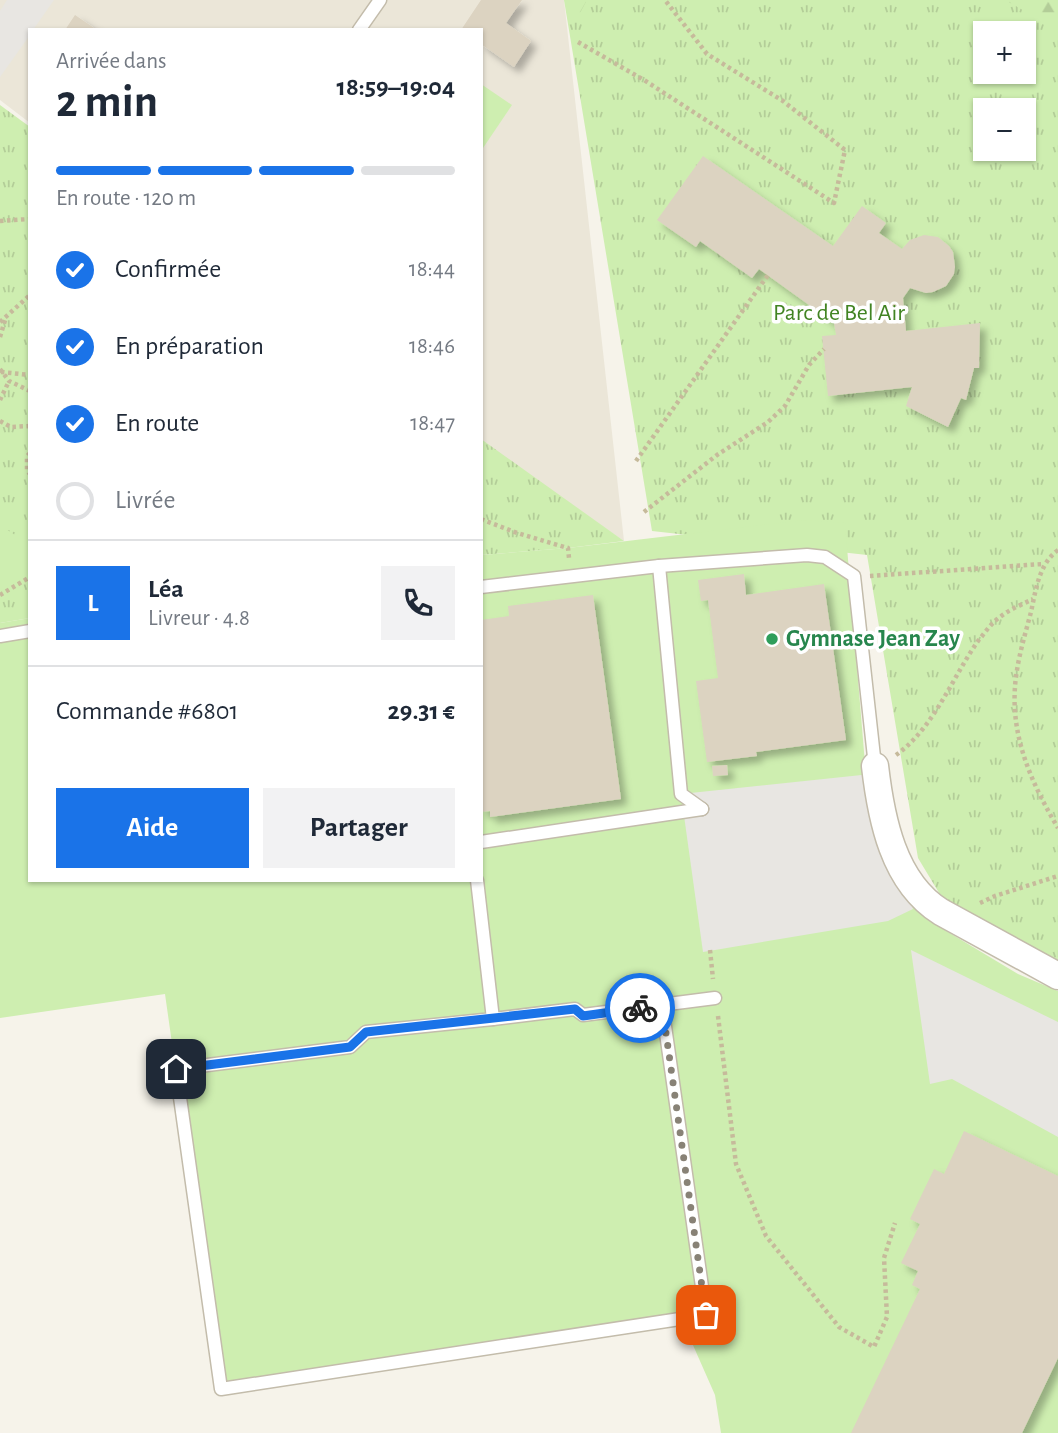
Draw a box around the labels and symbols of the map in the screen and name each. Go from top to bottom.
park label: Parc de Bel Air [773,301,905,325]
place label: Gymnase Jean Zay [786,627,960,651]
marker: Gymnase Jean Zay [764,631,780,647]
courier [605,973,675,1043]
pin [146,1039,206,1099]
pin [676,1285,736,1345]

